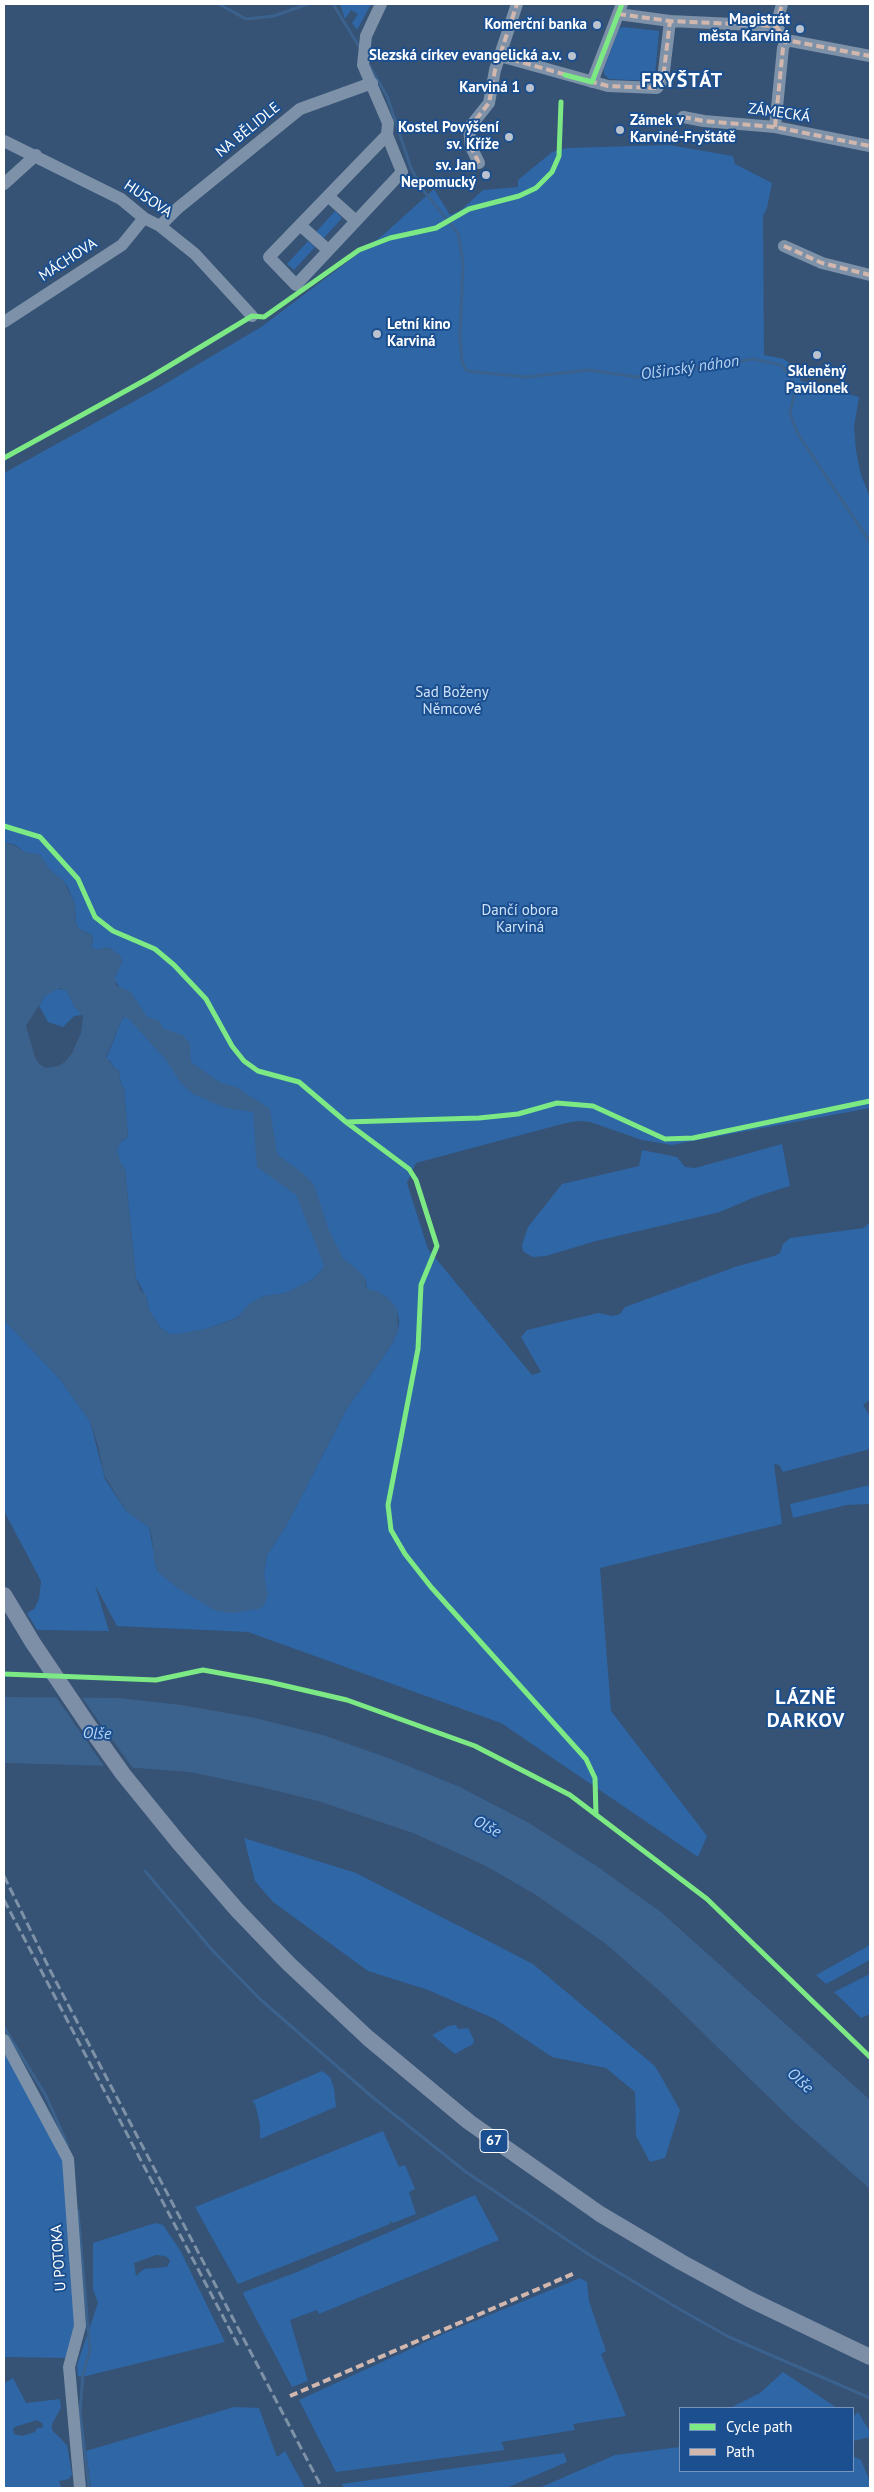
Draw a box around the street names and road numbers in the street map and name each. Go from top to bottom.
street label: NA BĚLIDLE [212,99,284,161]
street label: ZÁMECKÁ [747,100,811,126]
street label: HUSOVA [120,176,176,222]
street label: MÁCHOVA [36,235,100,285]
road number: 67 [480,2130,508,2152]
street label: U POTOKA [48,2224,70,2292]

